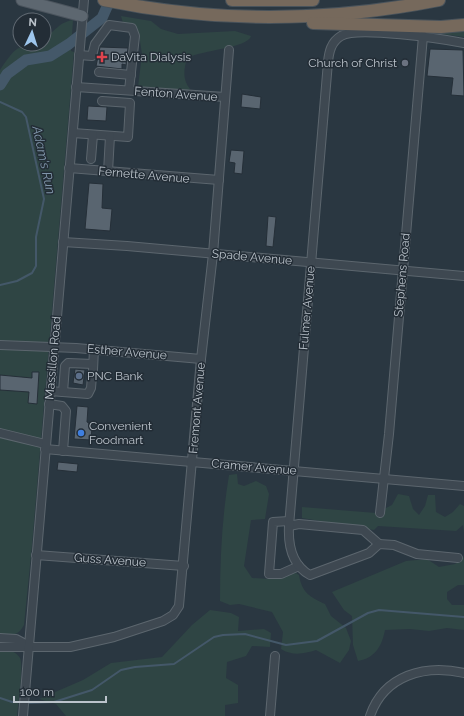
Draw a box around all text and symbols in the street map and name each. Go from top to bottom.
north arrow [12,12,52,52]
text: N [28,16,37,29]
place label: DaVita Dialysis [111,50,191,64]
marker: DaVita Dialysis [96,51,108,63]
place label: Church of Christ [308,56,397,70]
marker: Church of Christ [400,58,410,68]
street label: Fenton Avenue [134,84,218,104]
water label: Adam's Run [29,123,59,196]
street label: Fernette Avenue [98,164,190,186]
street label: Stephens Road [391,232,413,318]
street label: Spade Avenue [211,247,293,267]
street label: Fulmer Avenue [296,266,318,350]
street label: Massillon Road [42,316,64,400]
street label: Esther Avenue [87,342,167,362]
street label: Fremont Avenue [186,362,208,454]
place label: PNC Bank [87,369,144,383]
marker: PNC Bank [74,371,84,381]
place label: Convenient Foodmart [89,419,152,447]
marker: Convenient Foodmart [76,428,86,438]
street label: Cramer Avenue [211,456,297,478]
street label: Guss Avenue [74,551,146,569]
scale bar [14,678,106,704]
text: 100 m [20,685,54,699]

